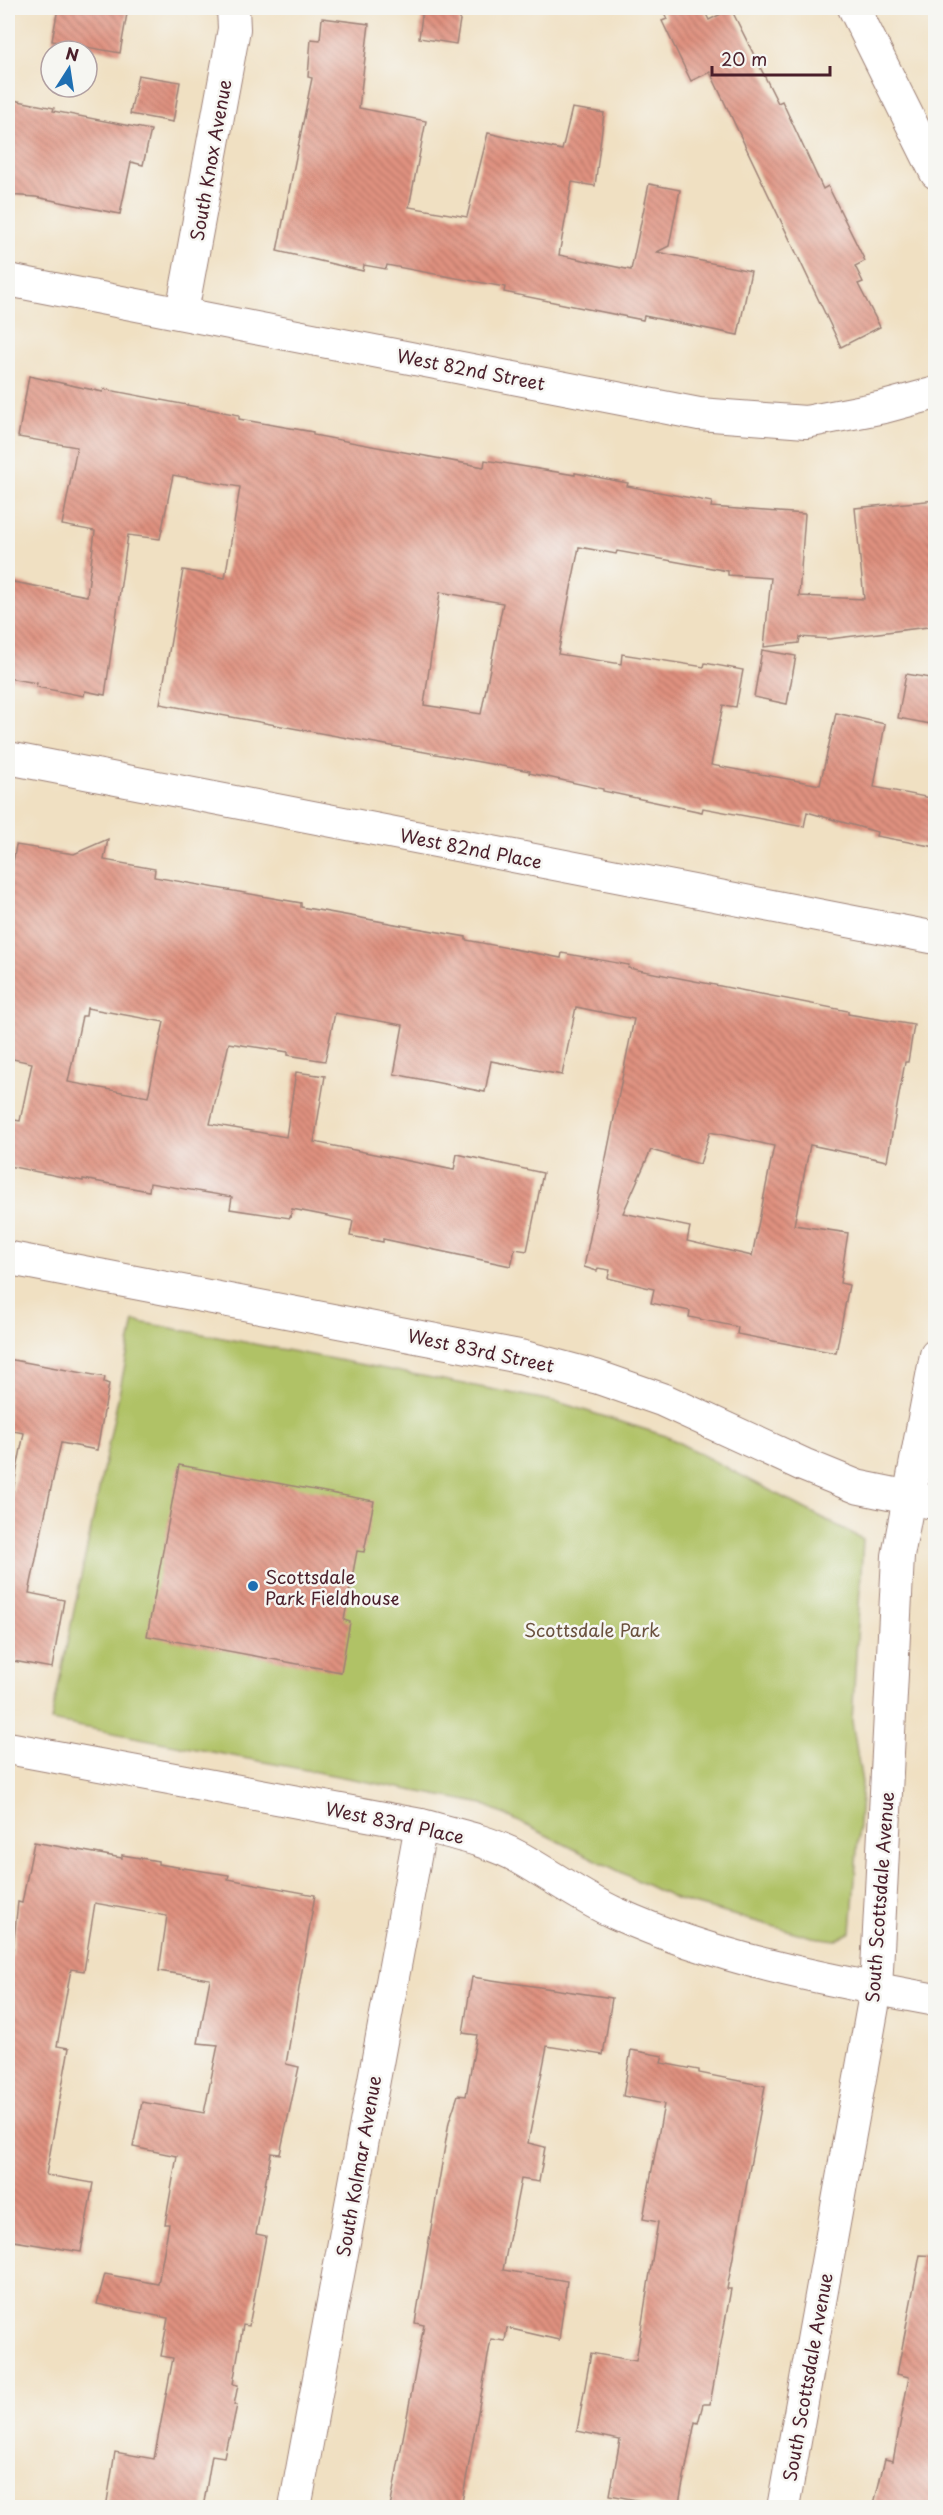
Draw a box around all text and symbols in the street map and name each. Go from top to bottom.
north arrow [39,39,99,99]
scale bar [712,39,830,77]
text: N [64,40,81,66]
text: 20 m [721,45,767,72]
street label: South Knox Avenue [183,77,238,243]
street label: West 82nd Street [395,341,547,397]
street label: West 82nd Place [398,821,544,875]
street label: West 83rd Street [405,1321,557,1379]
place label: Scottsdale Park Fieldhouse [265,1563,399,1611]
marker: Scottsdale Park Fieldhouse [246,1579,260,1593]
park label: Scottsdale Park [524,1616,660,1643]
street label: South Scottsdale Avenue [858,1790,900,2003]
street label: West 83rd Place [323,1794,467,1850]
street label: South Kolmar Avenue [329,2073,387,2259]
street label: South Scottsdale Avenue [775,2270,839,2483]

